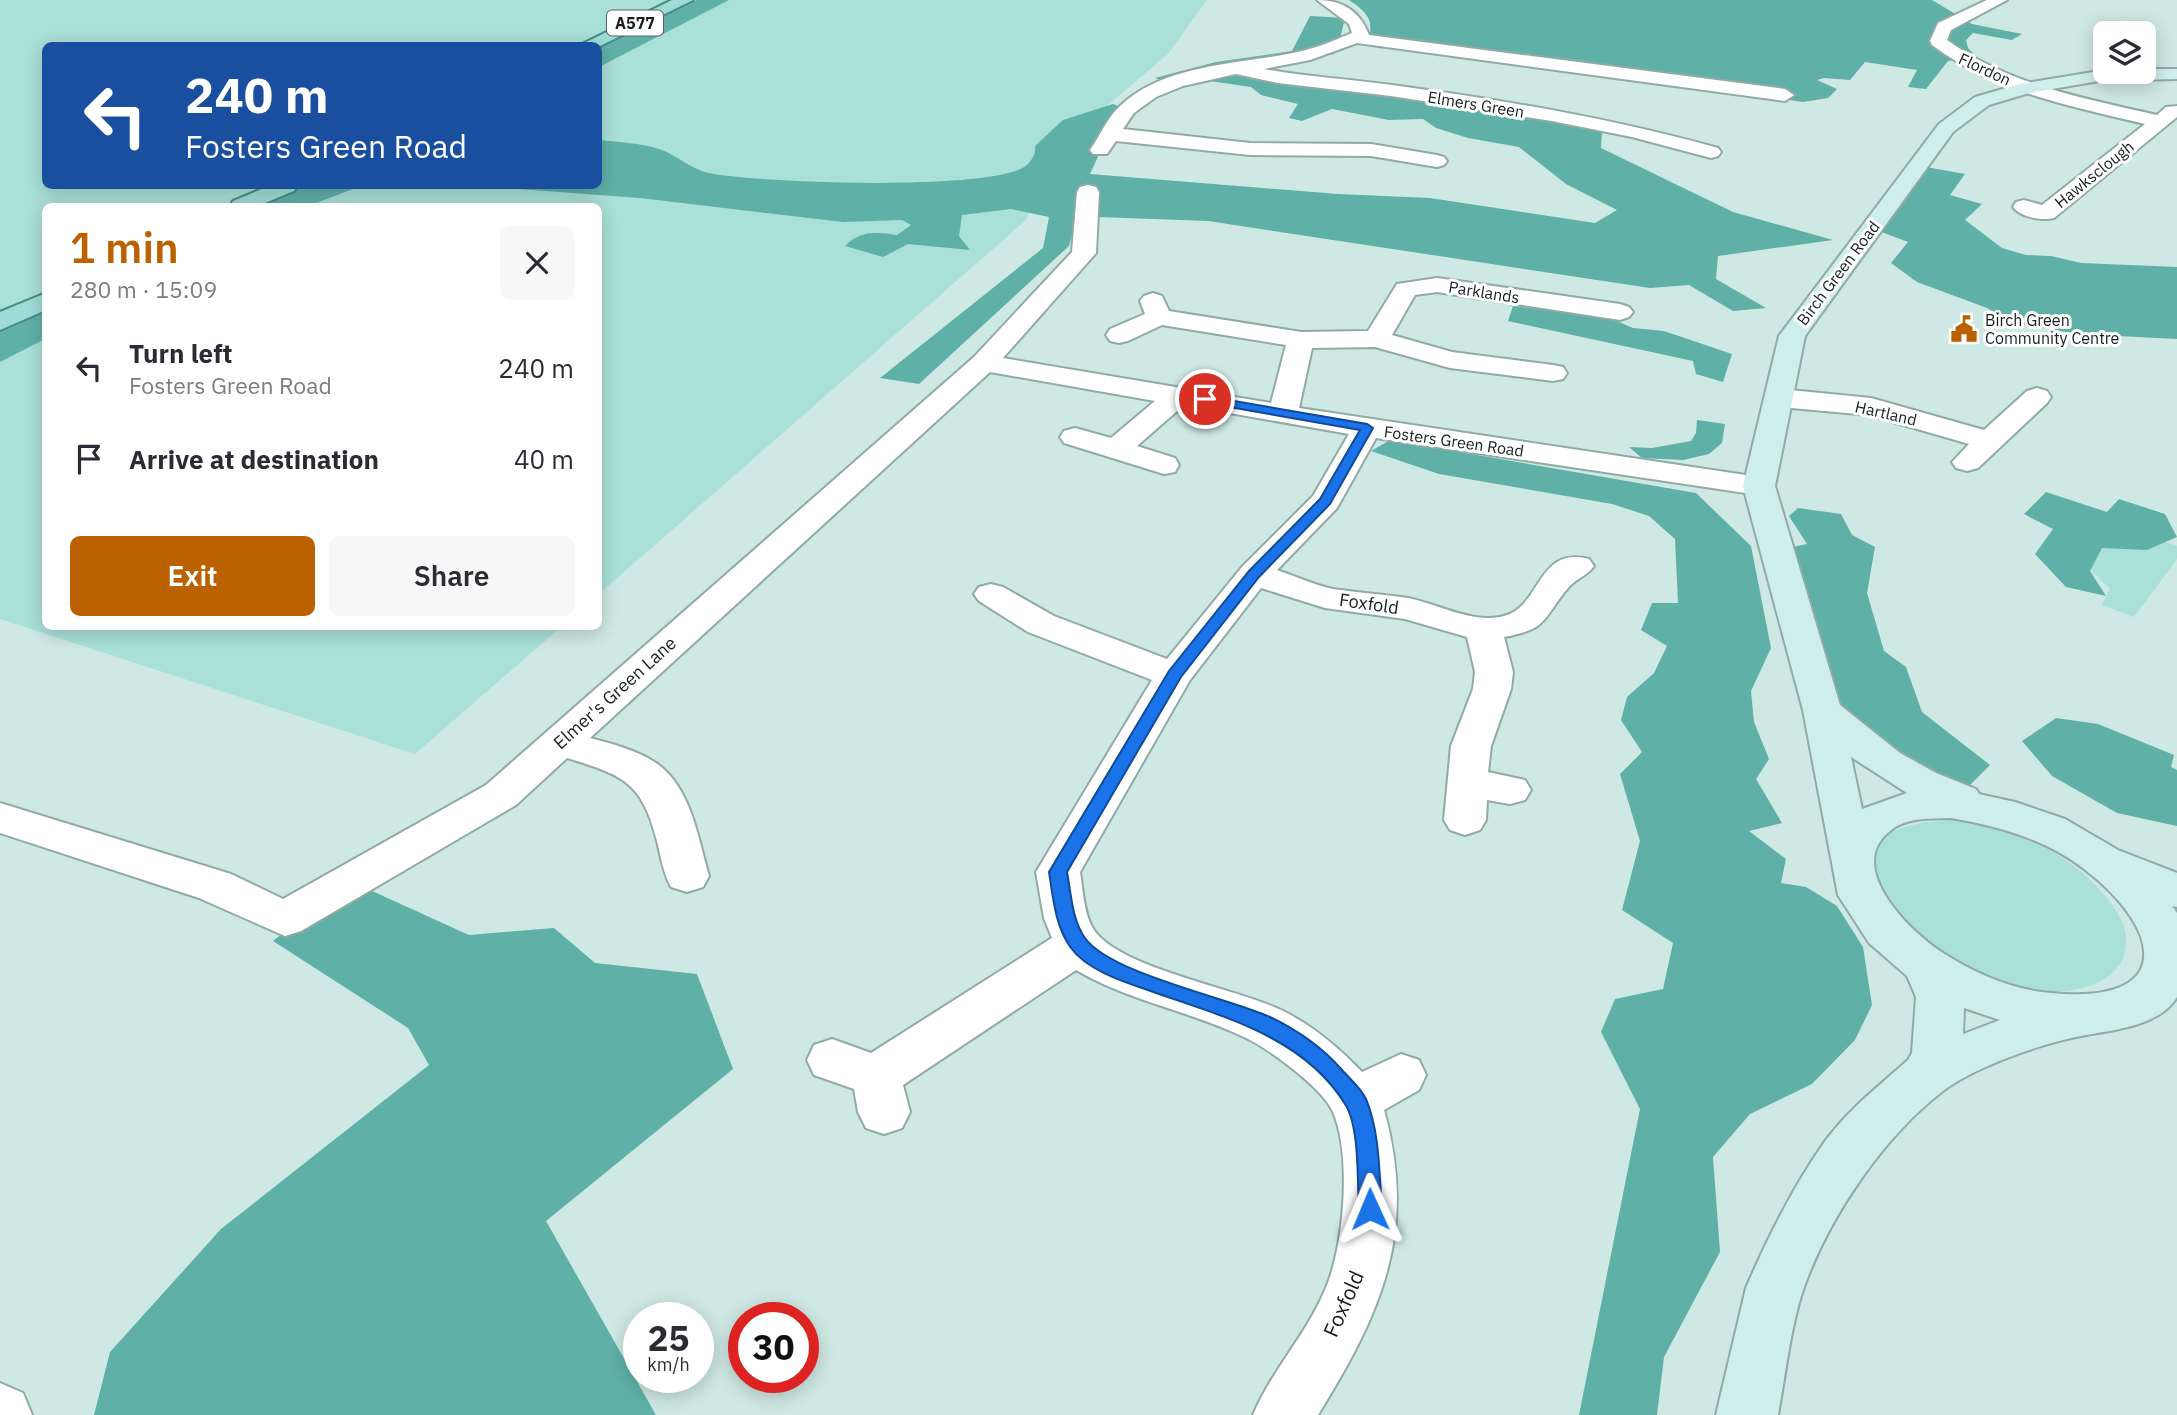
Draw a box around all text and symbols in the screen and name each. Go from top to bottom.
road number: A577 [607,10,663,36]
map controls [2093,21,2156,84]
button: layers [2093,21,2156,84]
street label: Flordon [1956,48,2014,90]
text: 240 m [185,63,329,126]
icon: left [70,70,161,161]
street label: Elmers Green [1426,87,1526,121]
text: Fosters Green Road [185,125,467,167]
street label: Hawksclough [2050,136,2138,212]
street label: Birch Green Road [1792,217,1884,329]
text: 1 min [70,220,179,275]
button: close [500,226,574,300]
text: 280 m · 15:09 [70,274,217,304]
street label: Parklands [1447,277,1521,307]
place label: Birch Green Community Centre [1985,310,2120,348]
public building icon: Birch Green Community Centre [1949,314,1979,344]
text: Turn left [129,336,232,370]
icon: left [70,349,108,387]
text: 240 m [498,351,574,385]
pin [1175,369,1235,429]
text: Fosters Green Road [129,370,332,400]
icon: arrive [1186,380,1224,418]
street label: Hartland [1853,396,1919,430]
street label: Fosters Green Road [1383,421,1525,461]
icon: arrive [70,440,108,478]
text: Arrive at destination [129,442,379,476]
text: 40 m [514,442,574,476]
button: Exit [70,536,315,616]
button: Share [329,536,574,616]
street label: Foxfold [1338,588,1400,619]
street label: Elmer's Green Lane [548,631,681,754]
position arrow [1333,1172,1407,1246]
street label: Foxfold [1316,1266,1370,1341]
speed limit sign: 30 [728,1302,819,1393]
text: 25 [647,1315,690,1361]
text: km/h [647,1353,690,1376]

